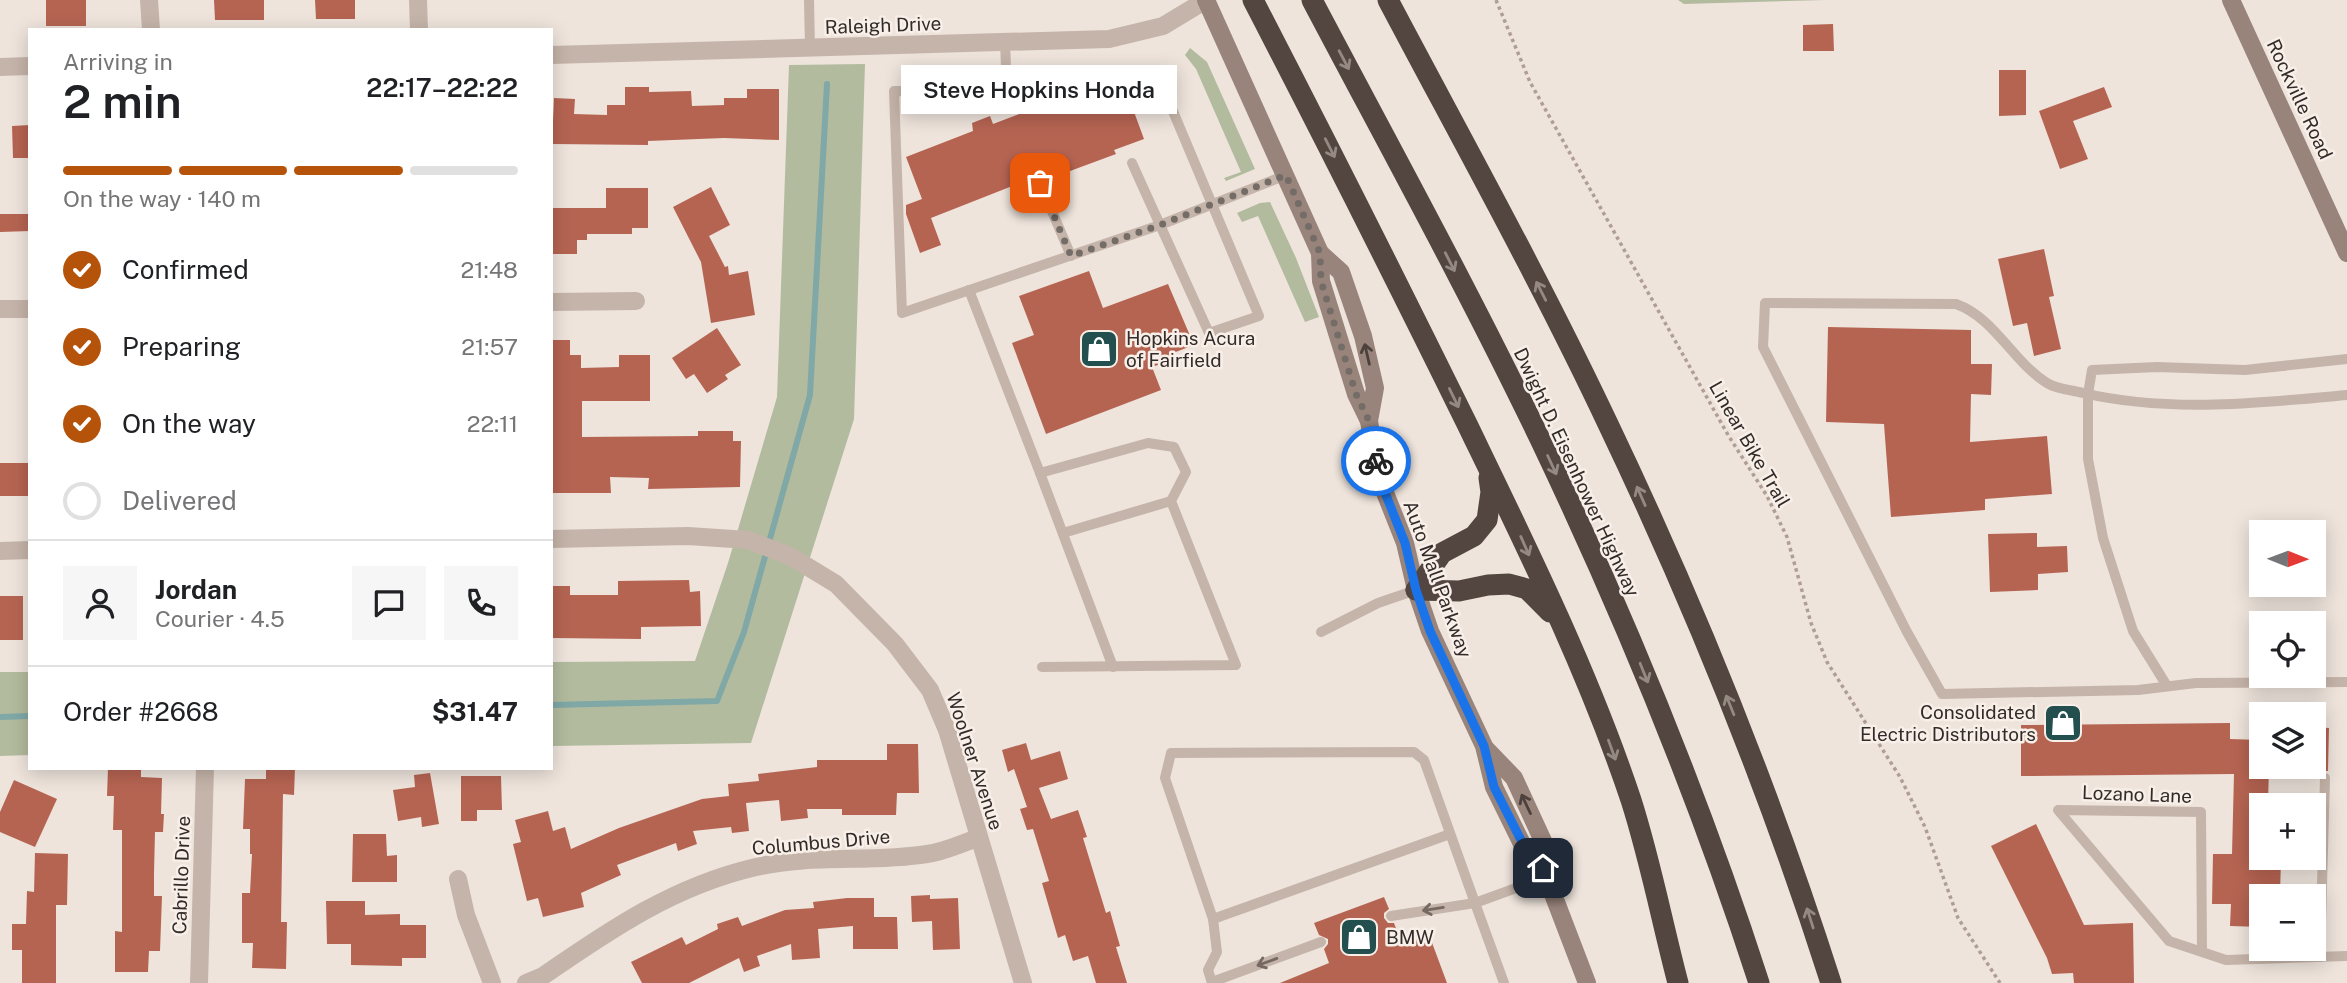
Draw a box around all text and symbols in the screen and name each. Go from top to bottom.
street label: Raleigh Drive [824,12,942,38]
street label: Rockville Road [2263,36,2337,162]
text: Arriving in [63,48,173,75]
one-way arrow [1338,50,1352,70]
callout: Steve Hopkins Honda [902,64,1178,113]
text: 22:17–22:22 [366,72,518,103]
text: 2 min [63,74,182,128]
text: Steve Hopkins Honda [923,76,1155,103]
one-way arrow [1323,137,1337,157]
pin [1010,153,1070,213]
icon: bag [1021,164,1059,202]
text: On the way · 140 m [63,185,261,212]
icon: check [63,251,101,289]
one-way arrow [1444,251,1457,272]
text: Confirmed [122,254,249,285]
text: 21:48 [461,256,518,283]
one-way arrow [1534,281,1548,302]
place label: Hopkins Acura of Fairfield [1126,327,1255,371]
icon: check [63,328,101,366]
shop icon: Hopkins Acura of Fairfield [1078,328,1120,370]
text: Preparing [122,331,241,362]
text: 21:57 [461,333,518,360]
one-way arrow [1360,343,1373,366]
street label: Dwight D. Eisenhower Highway [1510,344,1644,600]
street label: Linear Bike Trail [1705,377,1795,511]
one-way arrow [1447,387,1461,408]
icon: check [63,405,101,443]
text: On the way [122,408,256,439]
text: 22:11 [467,410,518,437]
courier [1341,426,1411,496]
icon: bike [1357,442,1395,480]
one-way arrow [1546,454,1559,475]
text: Delivered [122,485,237,516]
one-way arrow [1634,486,1647,507]
street label: Auto Mall Parkway [1399,497,1477,661]
north arrow [2249,520,2326,597]
map controls [2249,520,2326,961]
one-way arrow [1519,535,1532,557]
button: person [63,566,137,640]
button: chat [352,566,426,640]
button: phone [444,566,518,640]
text: Jordan [155,574,237,605]
text: Courier · 4.5 [155,605,285,632]
button: locate [2249,611,2326,688]
one-way arrow [1638,662,1651,683]
street label: Woolner Avenue [942,689,1008,833]
one-way arrow [1722,695,1735,716]
text: Order #2668 [63,696,219,727]
text: $31.47 [432,696,518,727]
place label: Consolidated Electric Distributors [1860,701,2036,745]
shop icon: Consolidated Electric Distributors [2042,702,2084,744]
button: layers [2249,702,2326,779]
one-way arrow [1607,738,1620,760]
street label: Lozano Lane [2082,781,2192,807]
button: + [2249,793,2326,870]
one-way arrow [1519,794,1532,815]
street label: Cabrillo Drive [168,815,194,935]
street label: Columbus Drive [751,825,891,859]
pin [1513,838,1573,898]
icon: home [1524,849,1562,887]
button: − [2249,884,2326,961]
one-way arrow [1422,903,1445,916]
one-way arrow [1803,907,1816,929]
shop icon: BMW [1338,916,1380,958]
place label: BMW [1386,926,1434,948]
one-way arrow [1256,957,1278,969]

